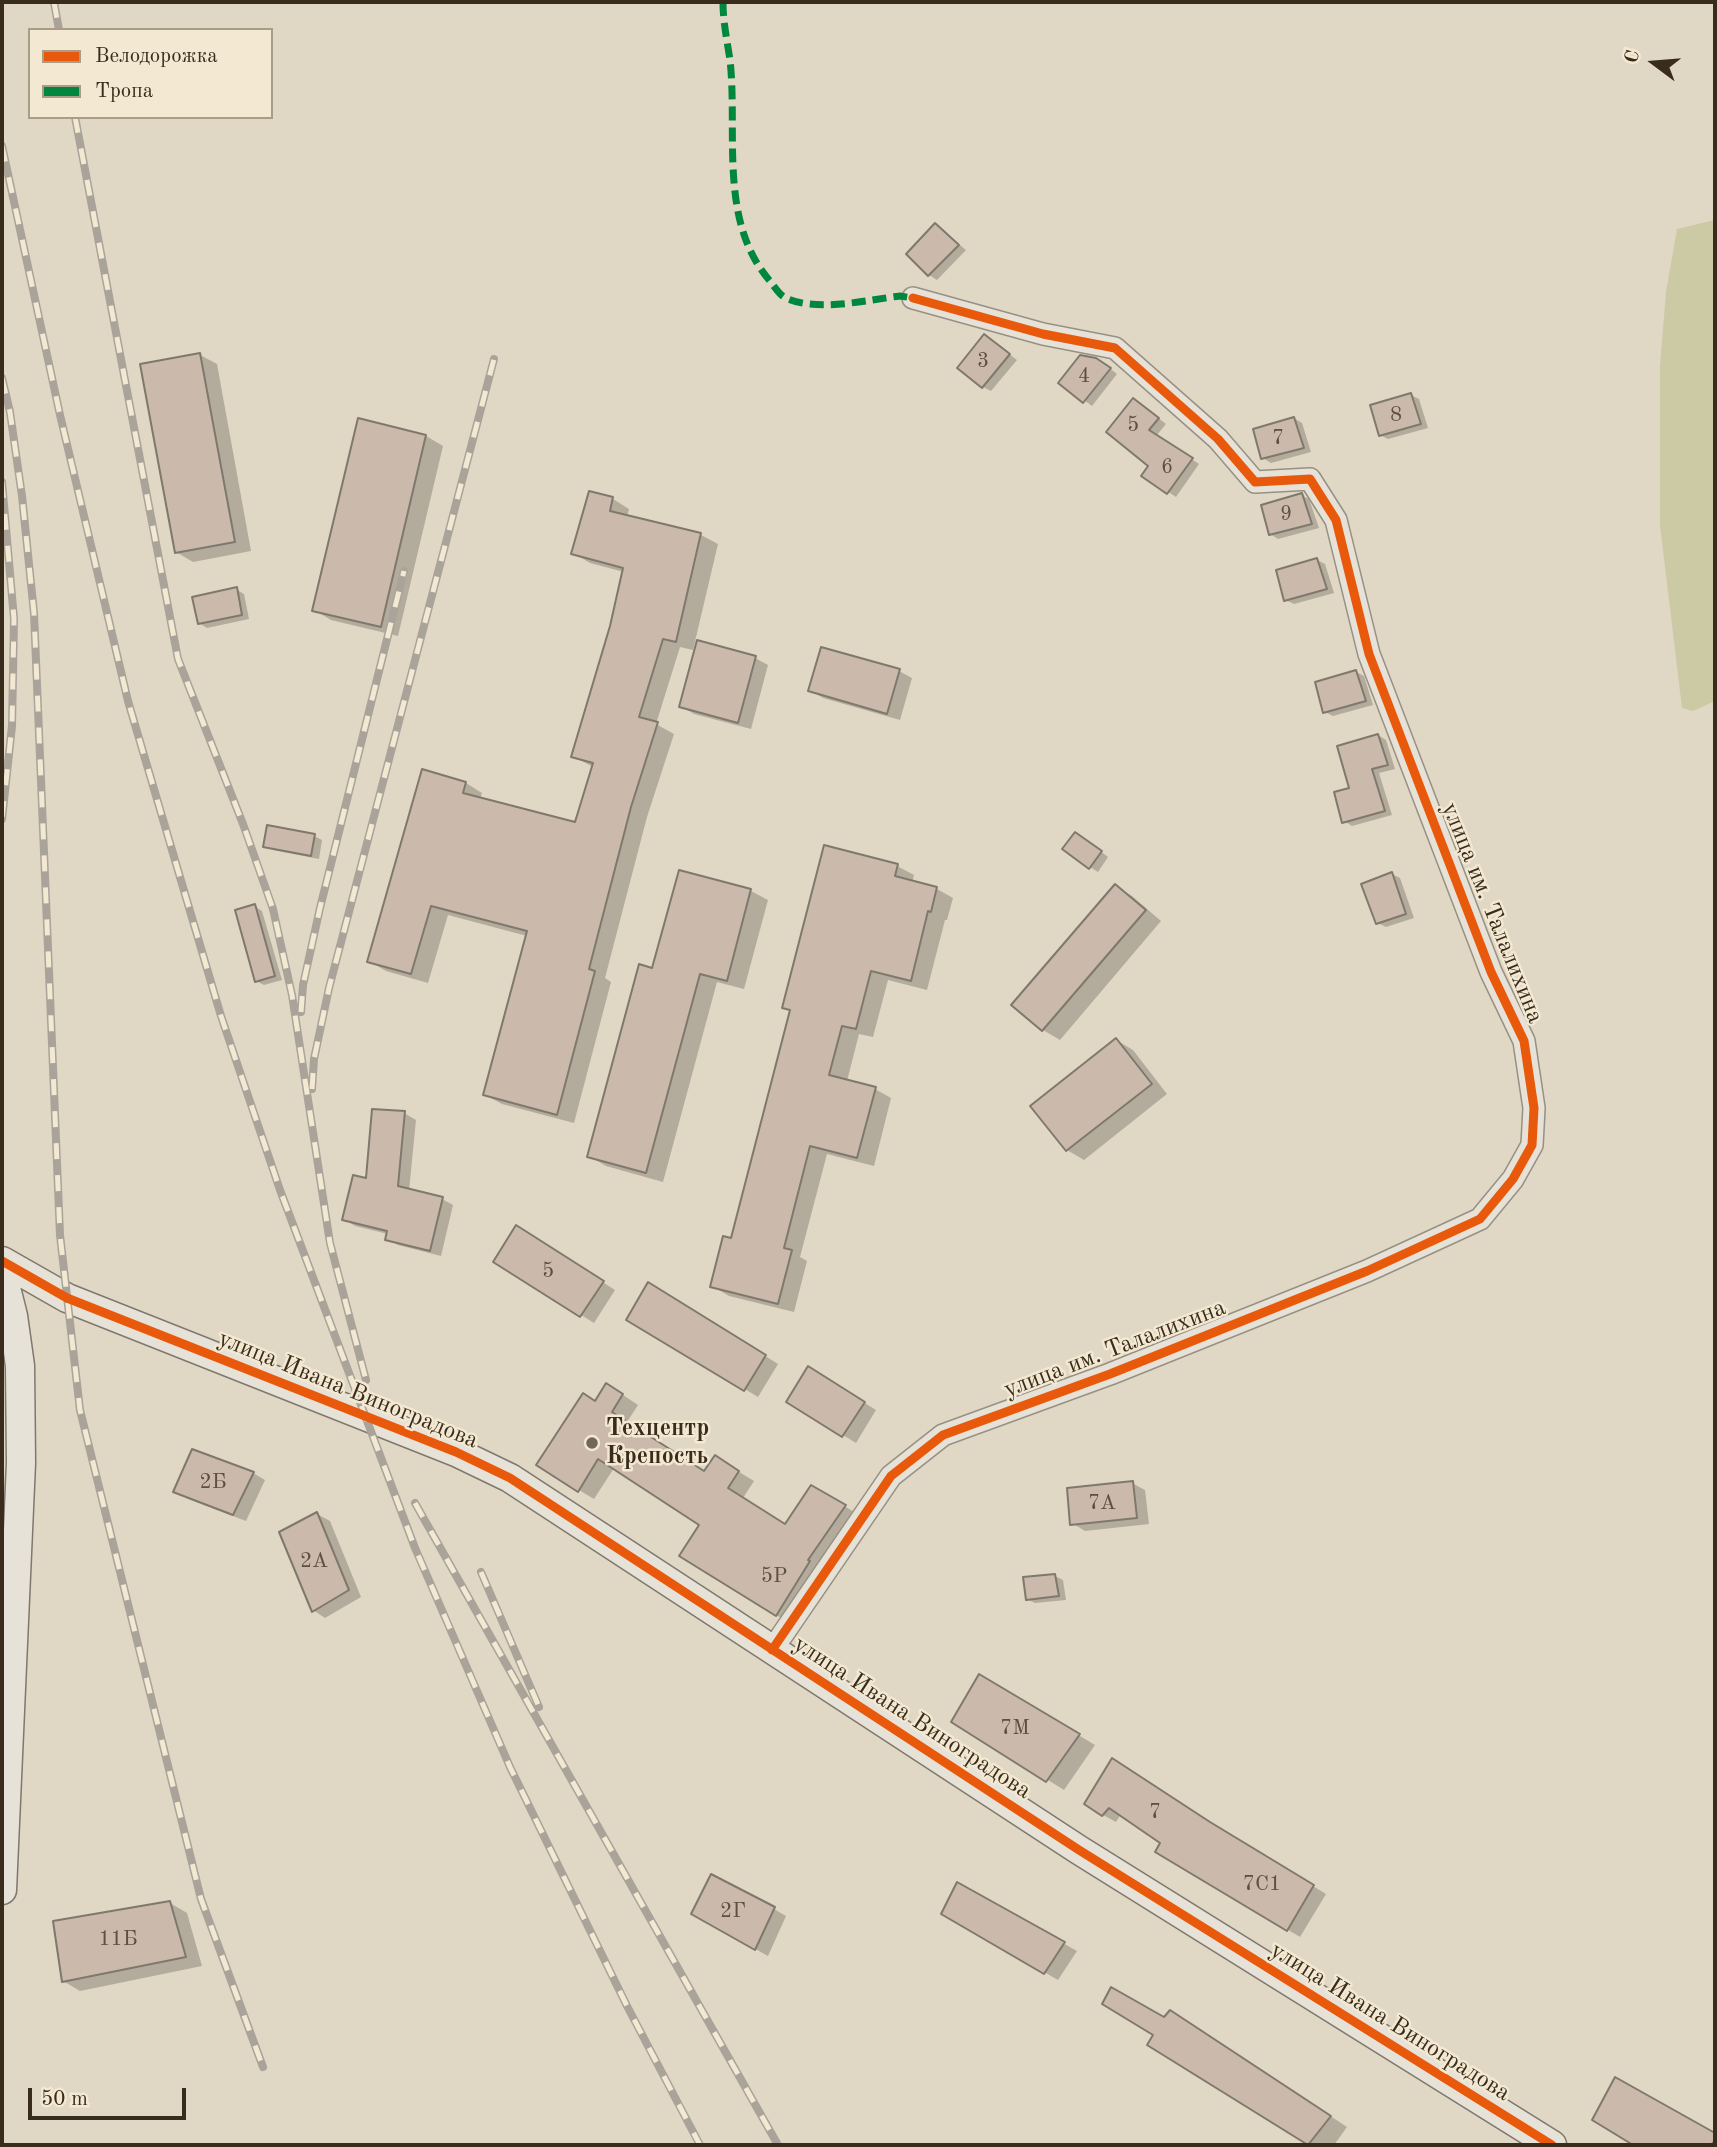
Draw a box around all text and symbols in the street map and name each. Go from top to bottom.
legend [28,28,273,119]
north arrow [1619,28,1689,98]
text: Велодорожка [95,46,218,67]
text: С [1622,48,1644,66]
text: Тропа [95,81,153,102]
house number: 3 [977,348,989,374]
house number: 4 [1078,363,1090,389]
house number: 8 [1390,402,1402,428]
house number: 5 [1127,412,1139,438]
house number: 7 [1272,425,1284,451]
house number: 6 [1161,454,1173,480]
house number: 9 [1280,501,1292,527]
street label: улица им. Талалихина [1435,798,1549,1028]
house number: 5 [542,1258,554,1284]
street label: улица им. Талалихина [1000,1293,1230,1405]
street label: улица Ивана Виноградова [214,1325,482,1455]
place label: Техцентр Крепость [606,1415,709,1471]
marker: Техцентр Крепость [584,1435,600,1451]
house number: 2Б [199,1469,227,1495]
house number: 7А [1088,1490,1116,1516]
house number: 2А [300,1548,328,1574]
house number: 5Р [761,1563,787,1589]
street label: улица Ивана Виноградова [788,1630,1036,1806]
house number: 7М [1000,1715,1030,1741]
house number: 7 [1149,1799,1161,1825]
house number: 7С1 [1243,1871,1281,1897]
house number: 2Г [720,1898,746,1924]
house number: 11Б [98,1926,138,1952]
street label: улица Ивана Виноградова [1264,1936,1516,2108]
scale bar [32,2074,189,2118]
text: 50 m [41,2089,88,2110]

